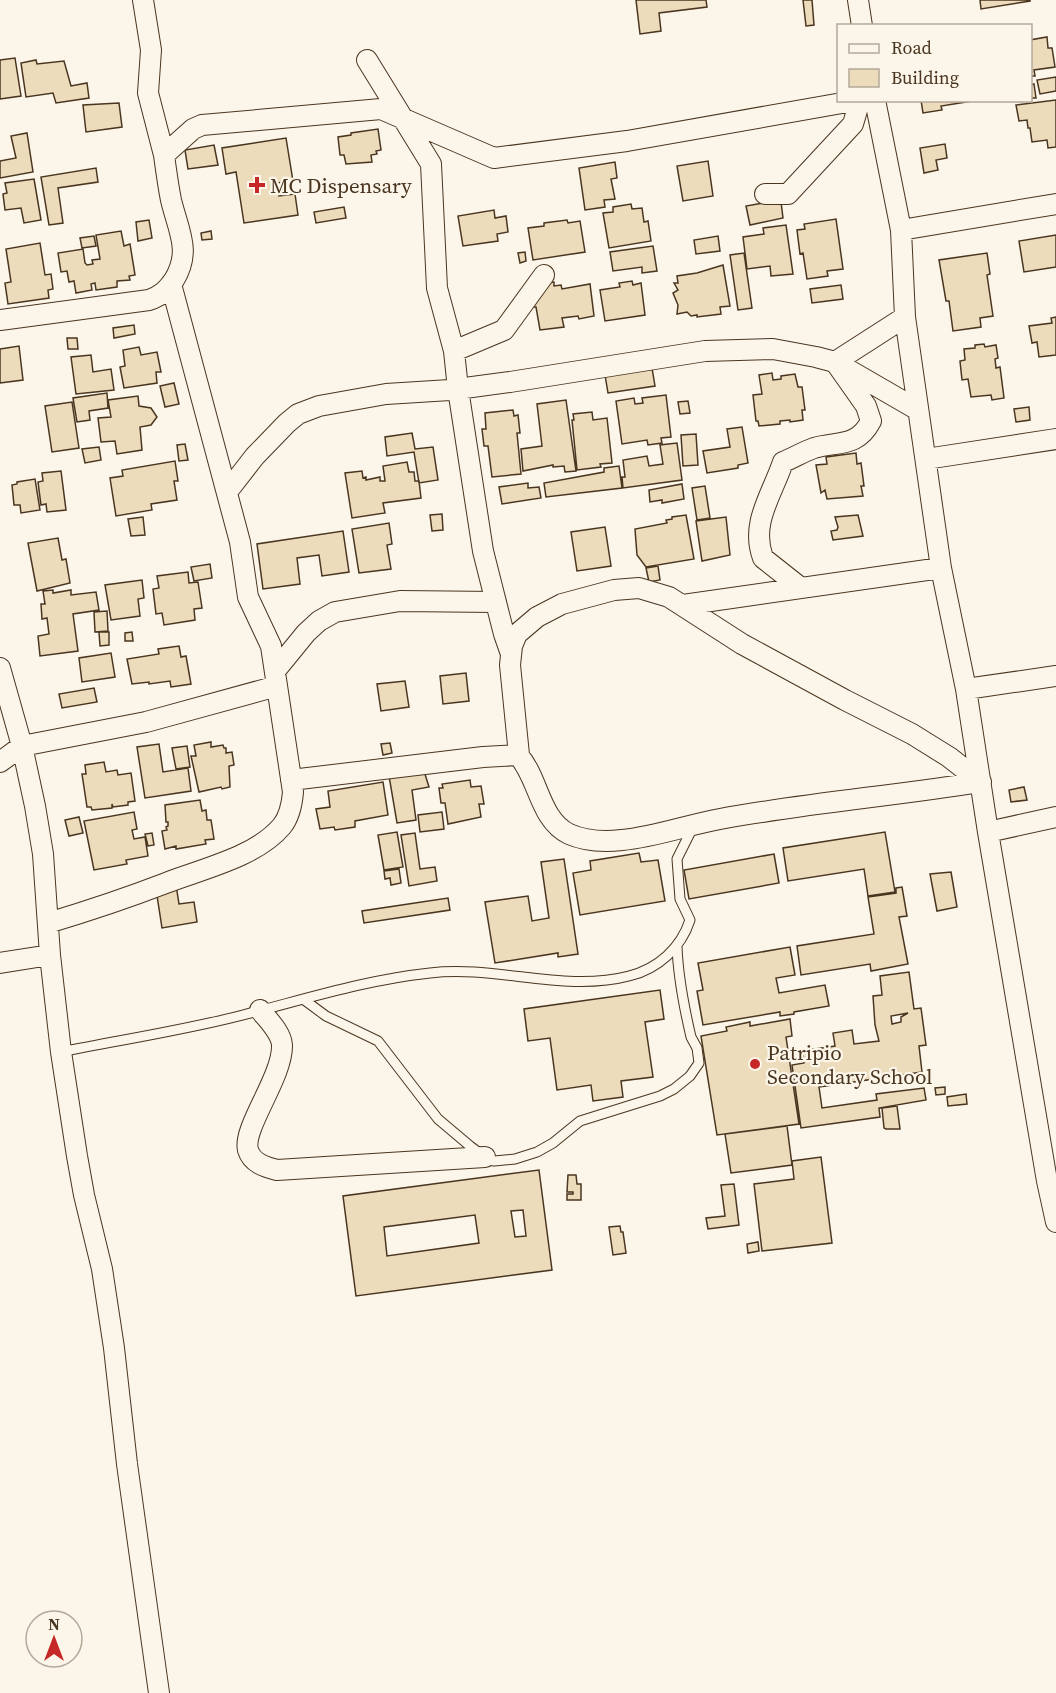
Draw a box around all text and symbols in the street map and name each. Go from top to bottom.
legend [837,24,1032,102]
text: Road [891,35,932,60]
text: Building [891,65,959,90]
place label: MC Dispensary [270,171,412,200]
marker: MC Dispensary [248,176,266,194]
place label: Patripio Secondary School [767,1038,932,1091]
marker: Patripio Secondary School [748,1057,762,1071]
north arrow [24,1609,84,1669]
text: N [48,1613,60,1635]

